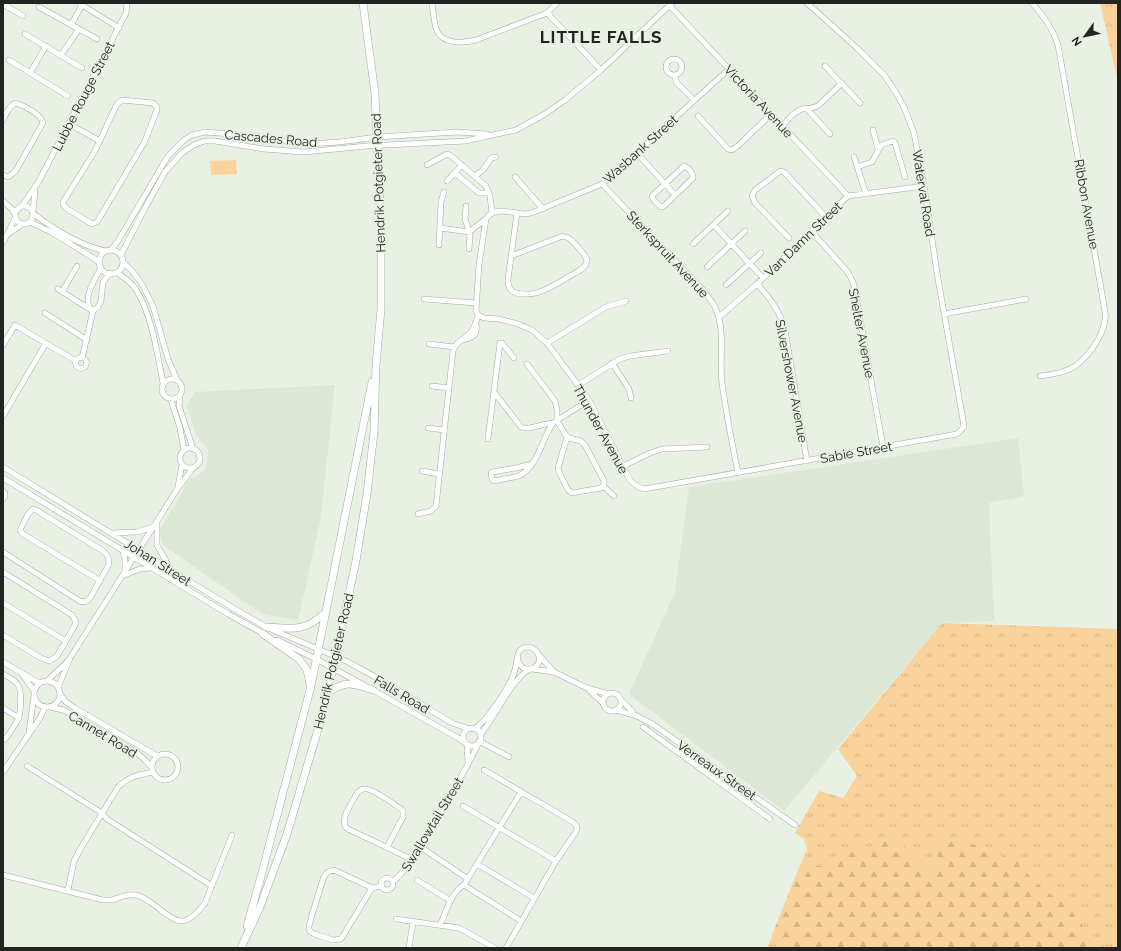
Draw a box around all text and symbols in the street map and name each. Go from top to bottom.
north arrow [1065,16,1105,56]
district label: LITTLE FALLS [540,27,662,47]
text: N [1069,34,1085,48]
street label: Lubbe Rouge Street [49,38,118,154]
street label: Victoria Avenue [721,62,796,141]
street label: Wasbank Street [600,112,681,187]
street label: Hendrik Potgieter Road [369,113,388,253]
street label: Cascades Road [224,127,318,150]
street label: Waterval Road [909,149,938,238]
street label: Ribbon Avenue [1071,158,1102,251]
street label: Van Damn Street [762,198,845,280]
street label: Sterkspruit Avenue [623,208,712,301]
street label: Shelter Avenue [845,287,878,380]
street label: Silvershower Avenue [772,318,811,444]
street label: Thunder Avenue [570,382,631,477]
street label: Sabie Street [819,439,894,466]
street label: Johan Street [122,536,194,589]
street label: Hendrik Potgieter Road [311,592,356,731]
street label: Falls Road [371,672,432,717]
street label: Cannet Road [66,708,140,761]
street label: Verreaux Street [674,738,760,804]
street label: Swallowtail Street [398,774,467,874]

